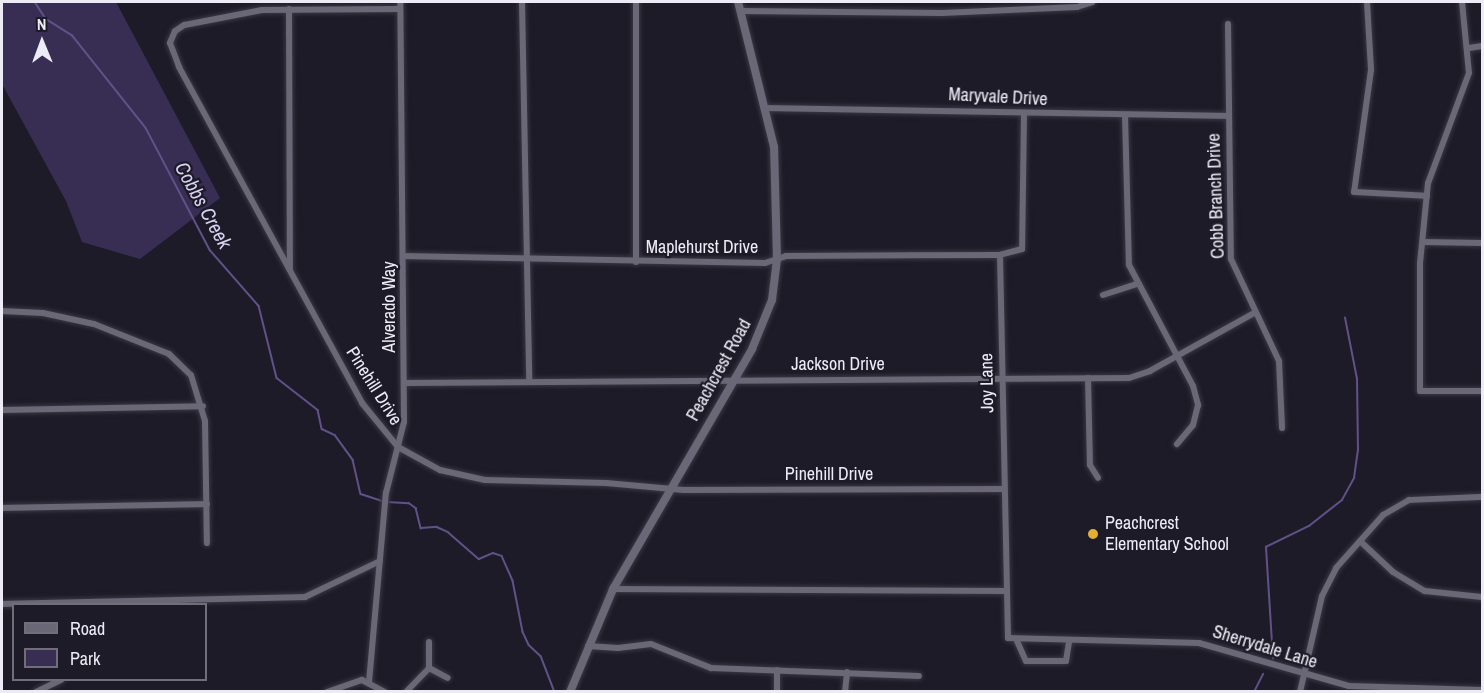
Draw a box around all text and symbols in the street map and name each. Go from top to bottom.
north arrow [12,12,72,72]
text: N [37,13,47,35]
street label: Maryvale Drive [948,84,1048,110]
street label: Cobb Branch Drive [1203,133,1229,259]
water label: Cobbs Creek [170,157,238,253]
street label: Maplehurst Drive [646,236,758,258]
street label: Alverado Way [378,261,400,353]
street label: Peachcrest Road [682,315,756,425]
street label: Pinehill Drive [341,343,407,429]
street label: Jackson Drive [791,353,885,375]
street label: Joy Lane [976,353,998,413]
street label: Pinehill Drive [785,463,873,485]
place label: Peachcrest Elementary School [1105,513,1229,556]
marker: Peachcrest Elementary School [1086,527,1100,541]
legend [12,603,207,681]
text: Road [70,616,105,641]
street label: Sherrydale Lane [1210,621,1320,673]
text: Park [70,646,100,671]

